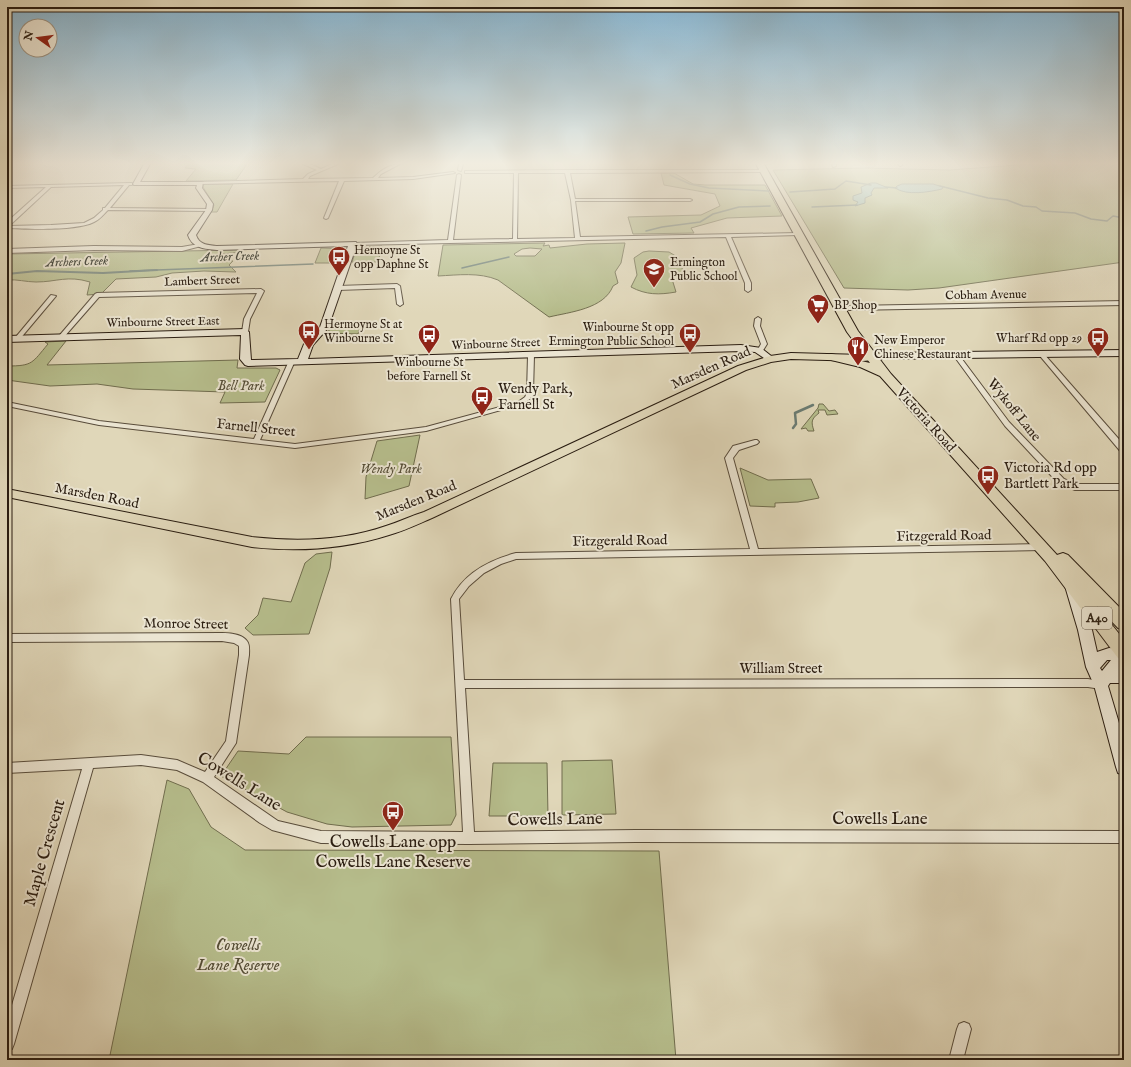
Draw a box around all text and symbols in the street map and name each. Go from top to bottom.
north arrow [18,18,58,58]
text: N [21,29,37,43]
place label: Hermoyne St opp Daphne St [354,243,429,273]
bus stop icon: Hermoyne St opp Daphne St [326,244,352,277]
water label: Archer Creek [198,247,260,267]
water label: Archers Creek [44,252,109,272]
place label: Ermington Public School [670,255,738,284]
school or university icon: Ermington Public School [641,256,667,289]
street label: Lambert Street [164,272,240,290]
street label: Cobham Avenue [945,287,1027,303]
supermarket icon: BP Shop [805,292,831,325]
place label: BP Shop [834,298,877,314]
street label: Winbourne Street East [106,314,220,330]
place label: Hermoyne St at Winbourne St [324,317,402,346]
bus stop icon: Hermoyne St at Winbourne St [296,318,322,351]
place label: Winbourne St opp Ermington Public School [549,320,675,349]
bus stop icon: Winbourne St opp Ermington Public School [677,321,703,354]
bus stop icon: Winbourne St before Farnell St [416,322,442,355]
bus stop icon: Wharf Rd opp 29 [1085,325,1111,358]
place label: Wharf Rd opp 29 [996,331,1082,347]
place label: New Emperor Chinese Restaurant [874,333,971,362]
restaurant icon: New Emperor Chinese Restaurant [845,334,871,367]
street label: Winbourne Street [451,335,541,353]
street label: Marsden Road [668,342,754,394]
place label: Winbourne St before Farnell St [387,355,471,384]
street label: Wykoff Lane [983,375,1045,446]
park label: Bell Park [217,377,265,395]
place label: Wendy Park, Farnell St [498,380,573,414]
street label: Victoria Road [892,383,960,456]
bus stop icon: Wendy Park, Farnell St [469,384,495,417]
street label: Farnell Street [216,415,297,441]
place label: Victoria Rd opp Bartlett Park [1003,459,1097,493]
park label: Wendy Park [360,460,422,478]
bus stop icon: Victoria Rd opp Bartlett Park [975,463,1001,496]
street label: Marsden Road [373,476,459,525]
street label: Marsden Road [53,479,141,513]
street label: Fitzgerald Road [896,526,992,546]
street label: Fitzgerald Road [572,531,668,551]
road number: A40 [1082,607,1112,629]
street label: Monroe Street [143,614,229,634]
street label: William Street [739,660,823,678]
street label: Cowells Lane [193,748,285,816]
street label: Maple Crescent [20,797,70,909]
bus stop icon: Cowells Lane opp Cowells Lane Reserve [380,799,406,832]
street label: Cowells Lane [507,809,603,831]
street label: Cowells Lane [832,809,928,830]
place label: Cowells Lane opp Cowells Lane Reserve [316,832,471,873]
park label: Cowells Lane Reserve [196,935,280,976]

